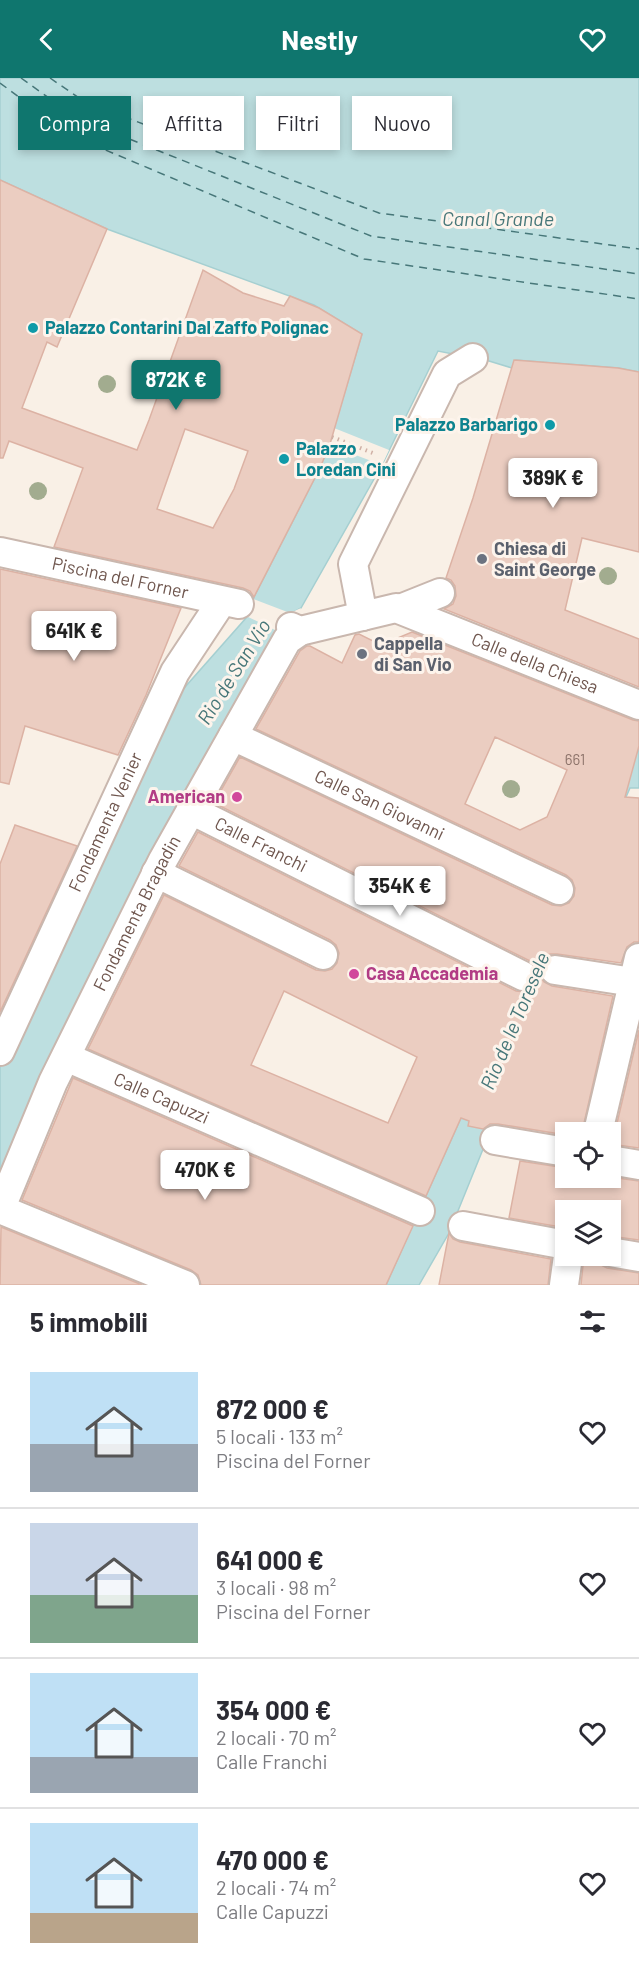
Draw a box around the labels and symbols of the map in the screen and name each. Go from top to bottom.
water label: Canal Grande [442,206,554,230]
place label: Palazzo Contarini Dal Zaffo Polignac [45,316,329,338]
marker: Palazzo Contarini Dal Zaffo Polignac [26,321,40,335]
pin: 872K € [127,360,225,411]
place label: Palazzo Barbarigo [395,413,538,435]
marker: Palazzo Barbarigo [543,418,557,432]
place label: Palazzo Loredan Cini [296,437,396,480]
marker: Palazzo Loredan Cini [277,452,291,466]
pin: 389K € [504,458,602,509]
place label: Chiesa di Saint George [494,537,596,580]
street label: Piscina del Forner [50,552,191,603]
marker: Chiesa di Saint George [475,552,489,566]
pin: 641K € [25,611,123,662]
water label: Rio de San Vio [191,615,275,728]
street label: Calle della Chiesa [469,627,602,698]
place label: Cappella di San Vio [374,632,452,675]
marker: Cappella di San Vio [355,647,369,661]
street label: Fondamenta Venier [63,748,147,895]
house number: 661 [565,750,585,768]
street label: Calle San Giovanni [311,764,448,844]
place label: American [148,785,225,807]
marker: American [230,790,244,804]
street label: Calle Franchi [211,812,311,876]
street label: Fondamenta Bragadin [88,831,185,994]
pin: 354K € [351,866,449,917]
water label: Rio de le Toresele [474,948,554,1093]
place label: Casa Accademia [366,962,498,984]
marker: Casa Accademia [347,967,361,981]
street label: Calle Capuzzi [111,1067,213,1128]
pin: 470K € [156,1150,254,1201]

